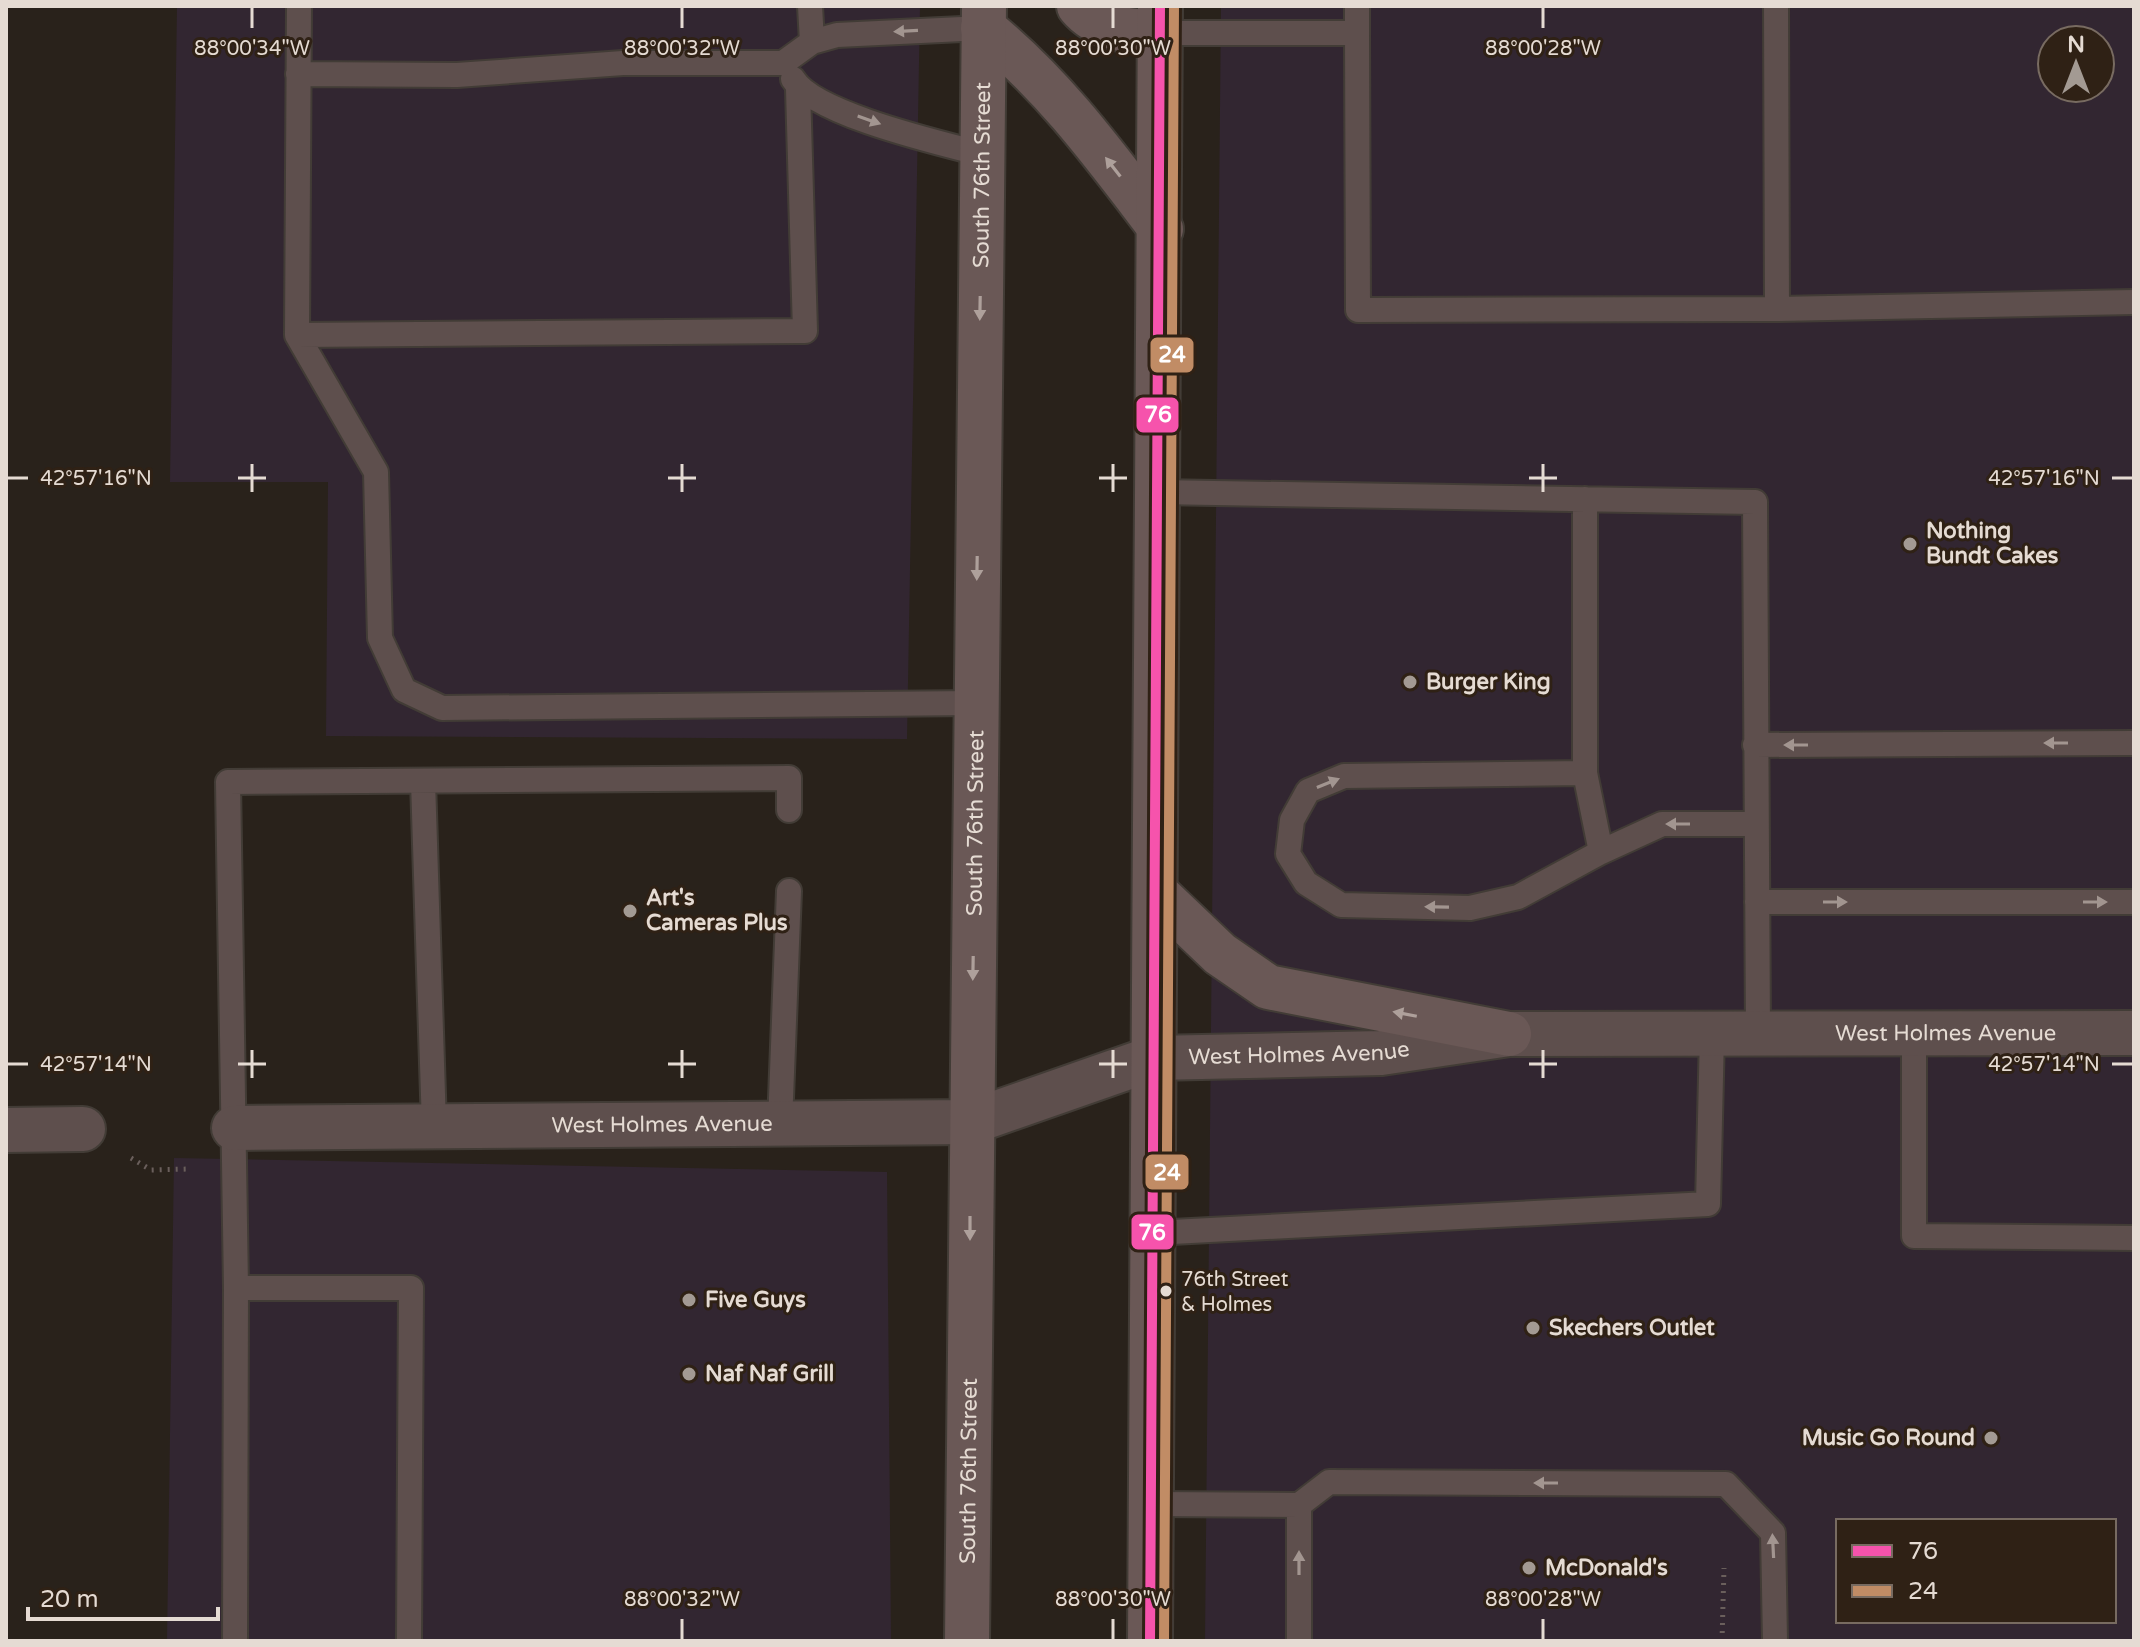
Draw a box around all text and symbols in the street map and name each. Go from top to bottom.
north arrow [2036,24,2116,104]
one-way arrow [893,25,918,38]
text: N [2067,32,2085,58]
text: 88°00'34"W [194,37,310,61]
text: 88°00'32"W [624,37,740,61]
text: 88°00'30"W [1055,37,1171,61]
text: 88°00'28"W [1485,37,1601,61]
street label: South 76th Street [968,82,996,268]
one-way arrow [857,115,881,127]
one-way arrow [1106,157,1122,177]
one-way arrow [974,296,986,321]
line badge: 24 [1149,336,1195,374]
text: 24 [1158,342,1186,368]
line badge: 76 [1135,396,1180,434]
text: 76 [1144,402,1172,428]
text: 42°57'16"N [40,467,152,491]
text: 42°57'16"N [1988,467,2100,491]
place label: Nothing Bundt Cakes [1926,518,2059,569]
marker: Nothing Bundt Cakes [1901,535,1919,553]
one-way arrow [971,556,983,581]
place label: Burger King [1426,669,1551,695]
marker: Burger King [1401,673,1419,691]
street label: South 76th Street [962,730,989,916]
one-way arrow [2043,737,2068,749]
one-way arrow [1783,739,1808,751]
one-way arrow [1316,776,1339,789]
one-way arrow [1665,818,1690,830]
place label: Art's Cameras Plus [646,885,788,936]
one-way arrow [1823,896,1848,908]
one-way arrow [2083,896,2108,908]
one-way arrow [1424,901,1449,913]
marker: Art's Cameras Plus [621,902,639,920]
one-way arrow [966,956,979,981]
one-way arrow [1392,1007,1417,1019]
street label: West Holmes Avenue [1835,1020,2056,1046]
street label: West Holmes Avenue [1188,1036,1411,1070]
text: 42°57'14"N [40,1053,152,1077]
text: 42°57'14"N [1988,1053,2100,1077]
street label: West Holmes Avenue [551,1111,773,1138]
line badge: 24 [1144,1153,1190,1191]
text: 24 [1153,1160,1181,1186]
line badge: 76 [1130,1213,1175,1251]
one-way arrow [964,1216,976,1241]
text: 76 [1138,1220,1166,1246]
place label: 76th Street & Holmes [1181,1268,1289,1317]
marker: 76th Street & Holmes [1158,1283,1174,1299]
place label: Five Guys [705,1287,806,1313]
marker: Five Guys [680,1291,698,1309]
place label: Skechers Outlet [1549,1315,1715,1341]
marker: Skechers Outlet [1524,1319,1542,1337]
place label: Naf Naf Grill [705,1361,834,1387]
marker: Naf Naf Grill [680,1365,698,1383]
street label: South 76th Street [955,1378,983,1564]
place label: Music Go Round [1802,1425,1975,1451]
marker: Music Go Round [1982,1429,2000,1447]
one-way arrow [1533,1477,1558,1489]
legend [1836,1519,2116,1623]
one-way arrow [1766,1533,1779,1558]
text: 76 [1908,1537,1938,1566]
one-way arrow [1293,1550,1305,1575]
place label: McDonald's [1545,1555,1668,1581]
marker: McDonald's [1520,1559,1538,1577]
scale bar [28,1571,218,1621]
text: 24 [1908,1577,1938,1606]
text: 20 m [40,1585,98,1614]
text: 88°00'32"W [624,1588,740,1612]
text: 88°00'30"W [1055,1588,1171,1612]
text: 88°00'28"W [1485,1588,1601,1612]

